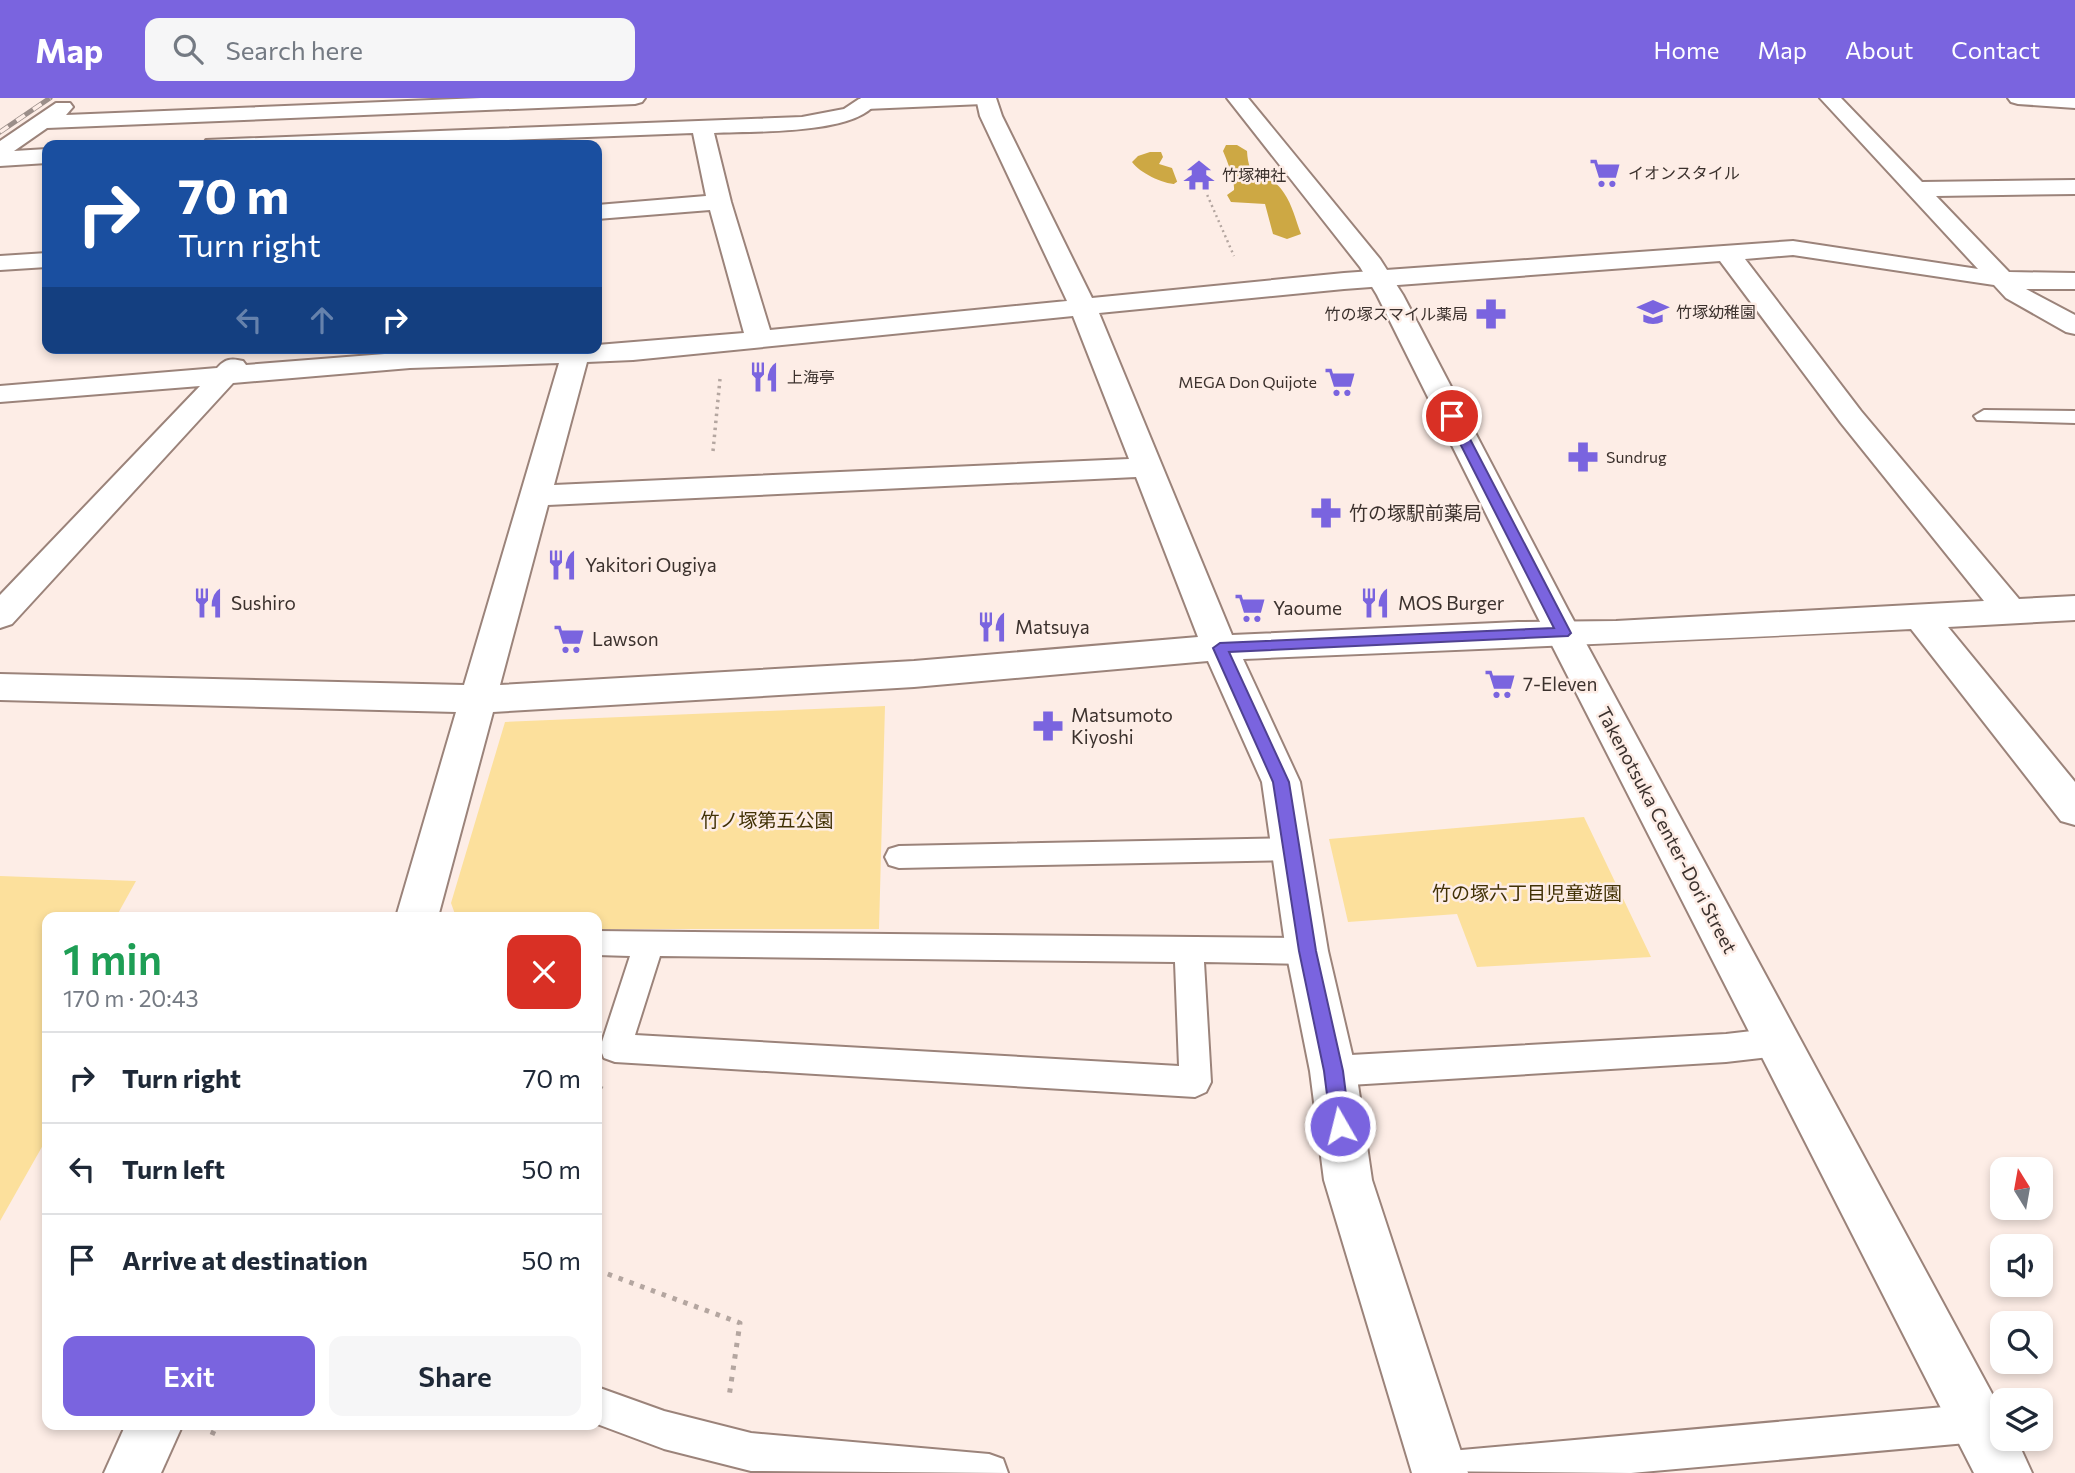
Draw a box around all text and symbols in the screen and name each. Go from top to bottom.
search box [145,18,635,81]
text: Map [35,29,103,70]
icon: search [169,30,207,68]
text: Search here [225,34,363,65]
text: Home [1654,35,1720,64]
text: Map [1758,35,1807,64]
text: About [1845,35,1913,64]
text: Contact [1951,35,2040,64]
supermarket icon: イオンスタイル [1588,156,1622,190]
temple icon: 竹塚神社 [1182,158,1216,192]
place label: イオンスタイル [1628,163,1740,182]
text: 70 m [178,164,289,224]
place label: 竹塚神社 [1222,165,1286,184]
icon: right [63,168,154,259]
text: Turn right [178,224,321,264]
school or university icon: 竹塚幼稚園 [1636,295,1670,329]
pharmacy icon: 竹の塚スマイル薬局 [1474,297,1508,331]
icon: left [230,301,268,339]
icon: ahead [303,301,341,339]
icon: right [376,301,414,339]
place label: 竹塚幼稚園 [1676,302,1756,321]
place label: 竹の塚スマイル薬局 [1324,304,1468,323]
restaurant icon: 上海亭 [747,360,781,394]
supermarket icon: MEGA Don Quijote [1323,365,1357,399]
place label: 上海亭 [787,367,835,386]
place label: MEGA Don Quijote [1178,372,1317,391]
pin [1422,386,1482,446]
icon: arrive [1433,397,1471,435]
pharmacy icon: Sundrug [1566,440,1600,474]
place label: Sundrug [1606,447,1667,466]
pharmacy icon: 竹の塚駅前薬局 [1309,496,1343,530]
place label: 竹の塚駅前薬局 [1349,501,1482,524]
restaurant icon: Yakitori Ougiya [545,548,579,582]
place label: Yakitori Ougiya [585,553,717,576]
restaurant icon: Sushiro [191,586,225,620]
restaurant icon: MOS Burger [1358,586,1392,620]
place label: Sushiro [231,591,296,614]
supermarket icon: Yaoume [1233,591,1267,625]
place label: MOS Burger [1398,591,1505,614]
place label: Yaoume [1273,596,1342,619]
restaurant icon: Matsuya [975,610,1009,644]
place label: Matsuya [1015,615,1090,638]
supermarket icon: Lawson [552,622,586,656]
place label: Lawson [592,627,659,650]
supermarket icon: 7-Eleven [1483,667,1517,701]
place label: 7-Eleven [1523,672,1597,695]
place label: Matsumoto Kiyoshi [1071,703,1173,748]
street label: Takenotsuka Center-Dori Street [1593,703,1742,957]
pharmacy icon: Matsumoto Kiyoshi [1031,709,1065,743]
park label: 竹ノ塚第五公園 [700,808,834,831]
park label: 竹の塚六丁目児童遊園 [1432,881,1622,904]
text: 1 min [63,932,162,984]
button: close [507,935,581,1009]
text: 170 m · 20:43 [63,984,199,1012]
icon: right [63,1059,101,1097]
text: Turn right [122,1062,241,1093]
text: 70 m [523,1062,581,1093]
position arrow [1303,1089,1377,1163]
icon: left [63,1150,101,1188]
text: Turn left [122,1153,225,1184]
text: 50 m [521,1153,581,1184]
north arrow [1990,1157,2053,1220]
map controls [1990,1157,2053,1451]
button: sound [1990,1234,2053,1297]
icon: arrive [63,1241,101,1279]
text: Arrive at destination [122,1244,368,1275]
text: 50 m [521,1244,581,1275]
button: search [1990,1311,2053,1374]
button: Exit [63,1336,315,1416]
button: Share [329,1336,581,1416]
button: layers [1990,1388,2053,1451]

